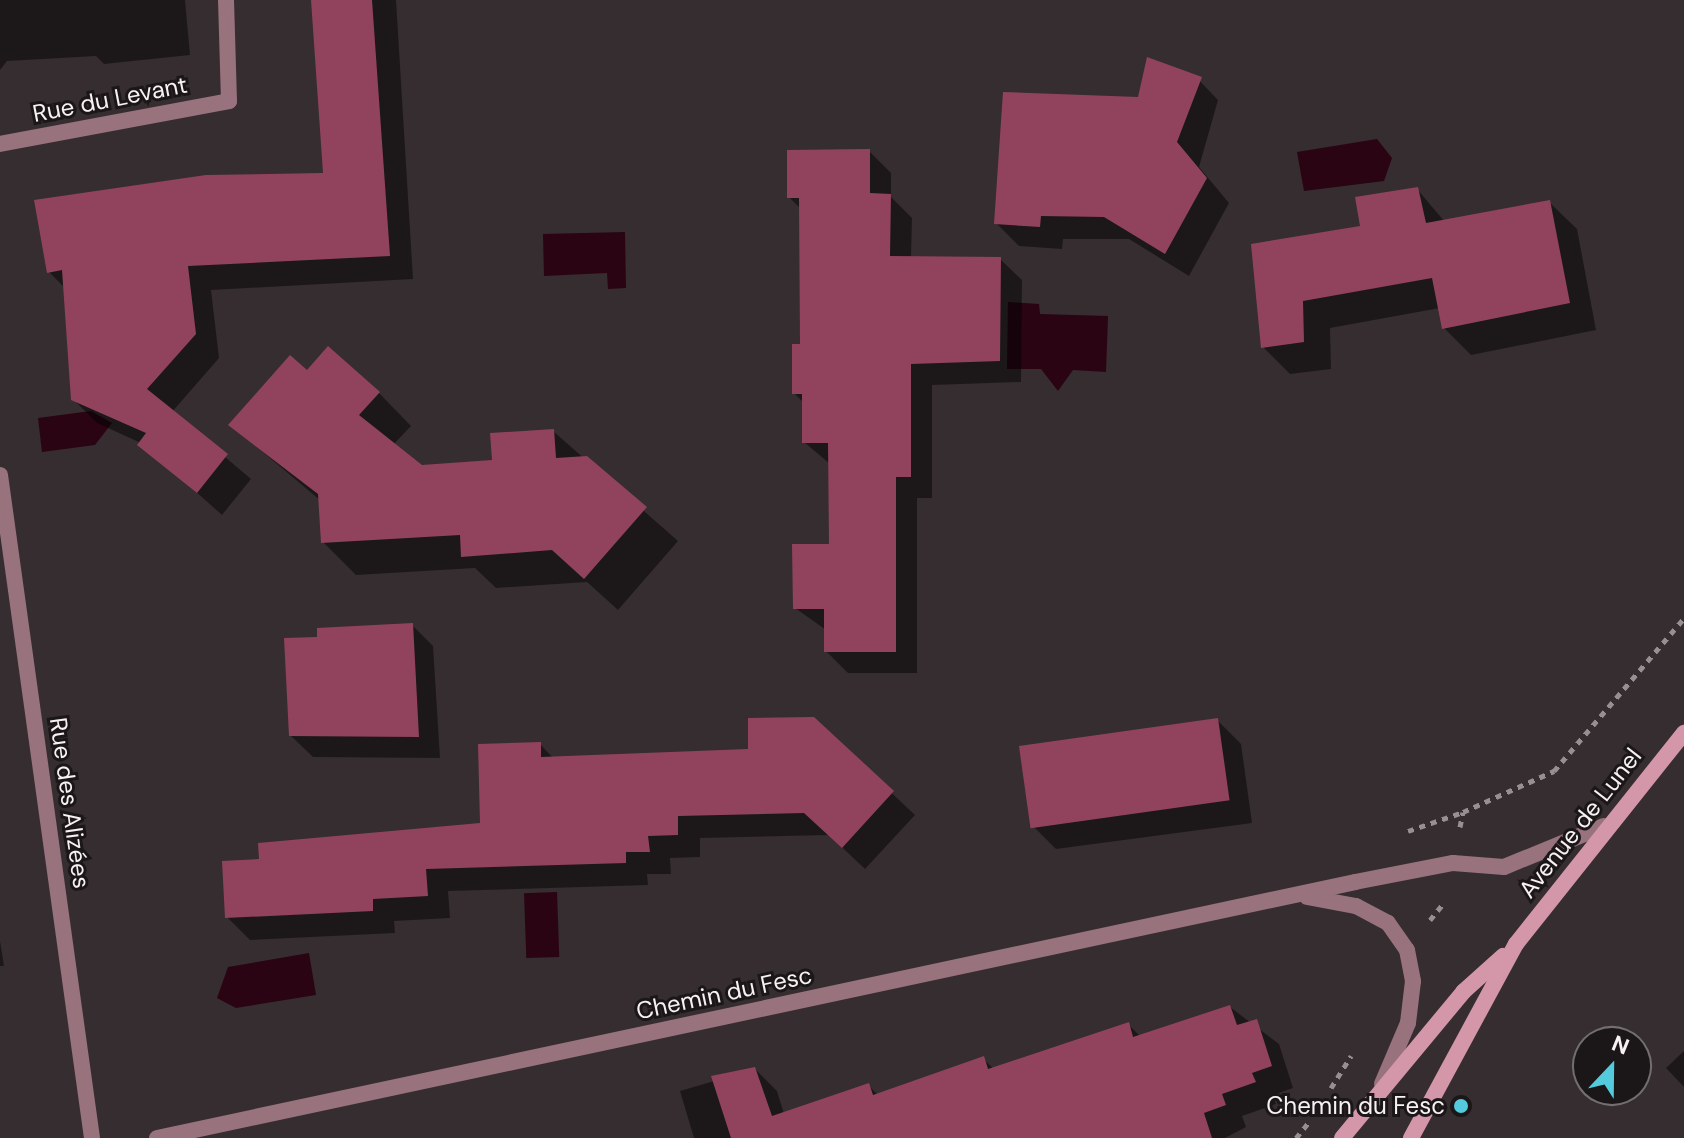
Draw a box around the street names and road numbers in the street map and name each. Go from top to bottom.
street label: Rue du Levant [30,70,190,128]
street label: Rue des Alizées [44,716,96,890]
street label: Avenue de Lunel [1513,742,1647,904]
street label: Chemin du Fesc [634,960,814,1026]

